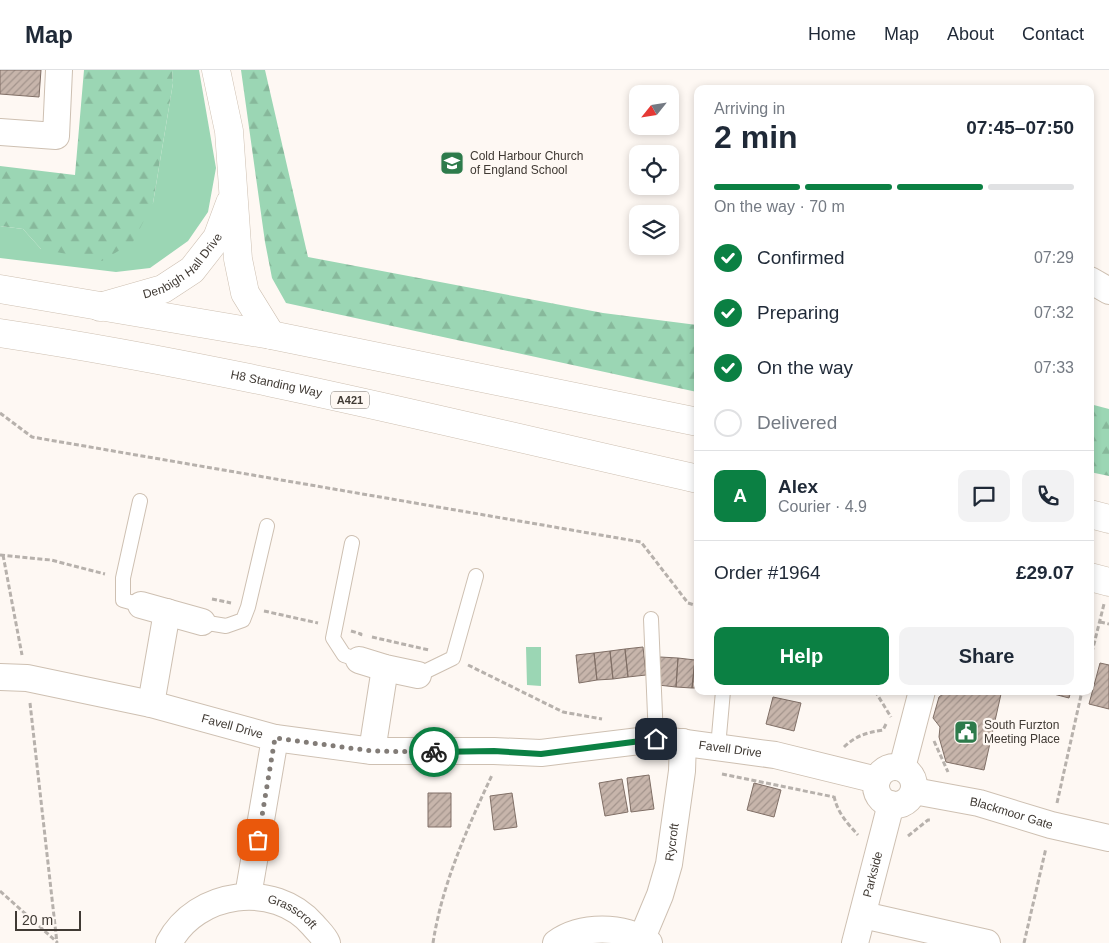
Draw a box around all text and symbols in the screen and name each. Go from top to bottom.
text: Map [25,21,73,48]
text: Home [808,24,856,44]
text: Map [884,24,919,44]
text: About [947,24,994,44]
text: Contact [1022,24,1084,44]
north arrow [629,85,679,135]
map controls [629,85,679,255]
text: Arriving in [714,100,785,117]
text: 07:45–07:50 [966,117,1074,138]
text: 2 min [714,119,798,155]
button: locate [629,145,679,195]
place label: Cold Harbour Church of England School [470,149,583,177]
school or university icon: Cold Harbour Church of England School [439,150,465,176]
text: On the way · 70 m [714,198,845,215]
button: layers [629,205,679,255]
street label: Denbigh Hall Drive [141,231,225,301]
icon: check [714,244,742,272]
text: Confirmed [757,247,845,268]
text: 07:29 [1034,249,1074,266]
icon: check [714,299,742,327]
text: Preparing [757,302,839,323]
text: 07:32 [1034,304,1074,321]
icon: check [714,354,742,382]
text: On the way [757,357,853,378]
text: 07:33 [1034,359,1074,376]
street label: H8 Standing Way [229,367,323,400]
road number: A421 [331,392,369,408]
text: Delivered [757,412,837,433]
button: chat [958,470,1010,522]
button: phone [1022,470,1074,522]
text: Alex [778,476,818,497]
text: A [733,485,747,506]
text: Courier · 4.9 [778,498,867,515]
text: Order #1964 [714,562,821,583]
text: £29.07 [1016,562,1074,583]
button: Help [714,627,889,685]
button: Share [899,627,1074,685]
street label: Favell Drive [200,711,265,742]
pin [635,718,677,760]
place label: South Furzton Meeting Place [984,718,1060,746]
public building icon: South Furzton Meeting Place [953,719,979,745]
icon: home [642,725,670,753]
courier [409,727,459,777]
icon: bike [420,738,448,766]
street label: Favell Drive [698,738,763,760]
street label: Blackmoor Gate [969,794,1055,832]
pin [237,819,279,861]
street label: Rycroft [662,822,682,862]
icon: bag [244,826,272,854]
street label: Parkside [860,850,886,899]
street label: Grasscroft [266,892,320,932]
scale bar [15,908,81,931]
text: 20 m [22,912,53,928]

